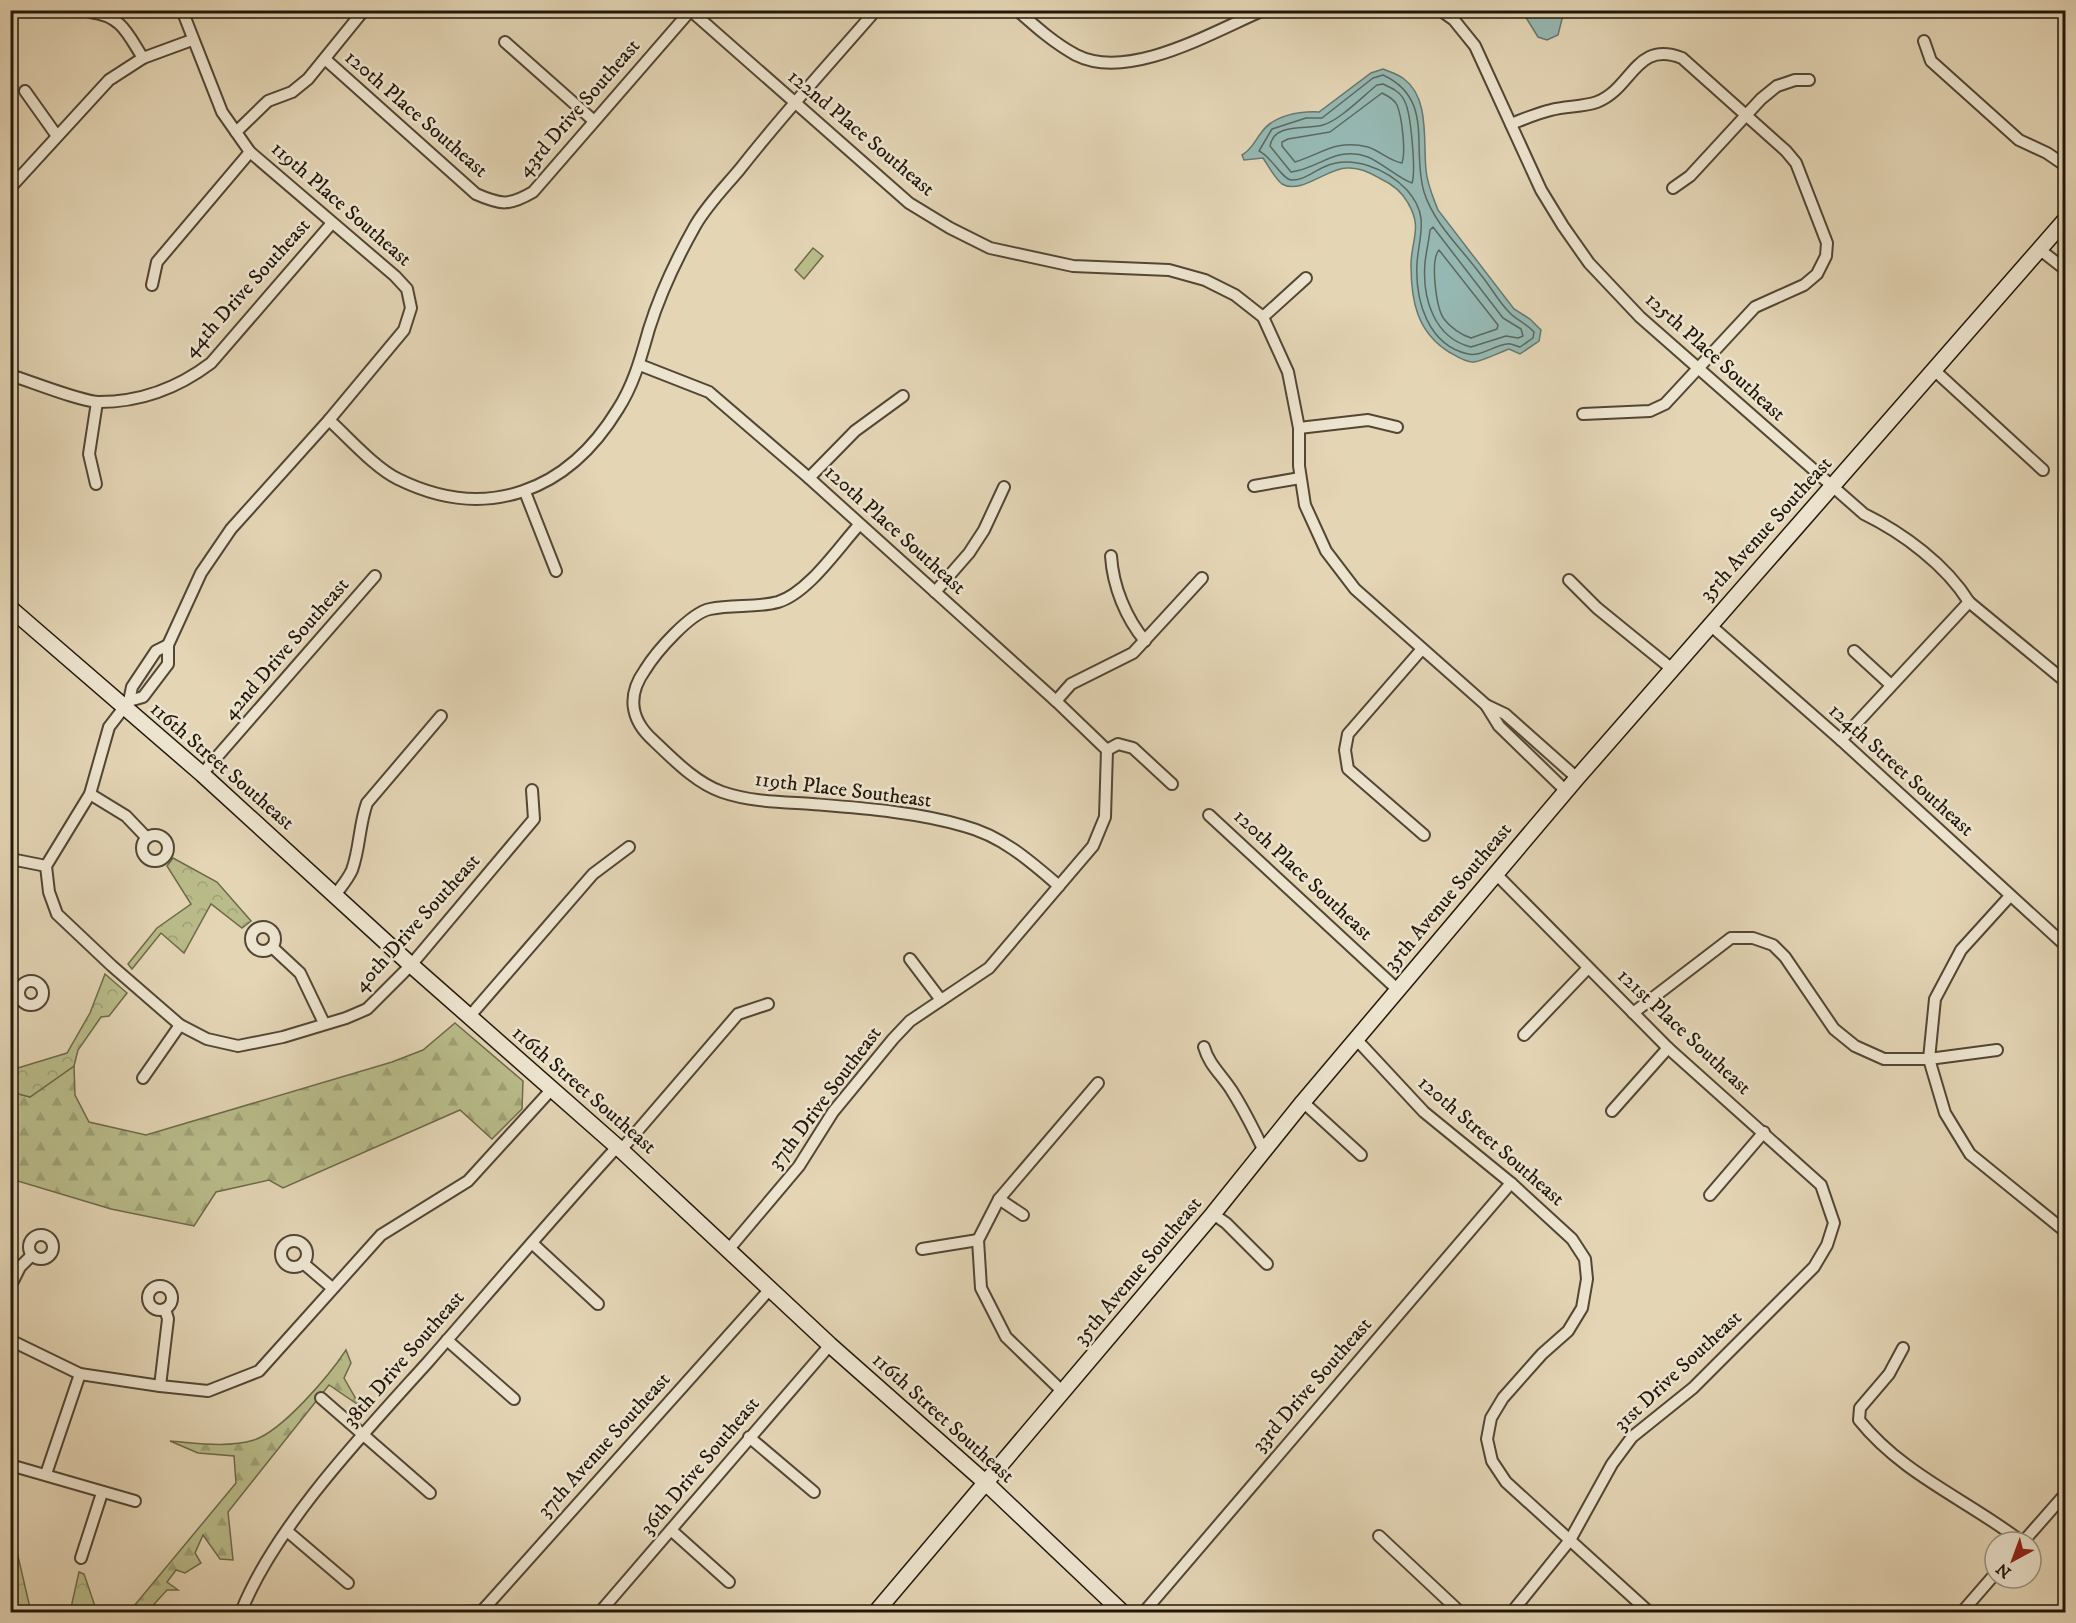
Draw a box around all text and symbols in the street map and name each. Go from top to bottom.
street label: 43rd Drive Southeast [512,33,646,182]
street label: 120th Place Southeast [339,45,493,184]
street label: 122nd Place Southeast [782,64,940,202]
street label: 119th Place Southeast [265,136,417,272]
street label: 44th Drive Southeast [178,213,316,363]
street label: 125th Place Southeast [1639,287,1791,427]
street label: 35th Avenue Southeast [1694,451,1838,607]
street label: 120th Place Southeast [819,460,971,601]
street label: 42nd Drive Southeast [217,572,355,725]
street label: 116th Street Southeast [144,696,300,836]
street label: 124th Street Southeast [1823,698,1979,842]
street label: 119th Place Southeast [753,766,933,814]
street label: 120th Place Southeast [1228,804,1378,947]
street label: 35th Avenue Southeast [1378,817,1518,977]
street label: 40th Drive Southeast [348,848,486,998]
street label: 121st Place Southeast [1612,963,1757,1101]
street label: 116th Street Southeast [506,1020,662,1160]
street label: 37th Drive Southeast [763,1021,888,1175]
street label: 120th Street Southeast [1412,1070,1570,1212]
street label: 35th Avenue Southeast [1068,1191,1208,1351]
street label: 38th Drive Southeast [338,1285,470,1433]
street label: 31st Drive Southeast [1609,1305,1748,1437]
street label: 33rd Drive Southeast [1246,1312,1378,1458]
street label: 116th Street Southeast [866,1347,1020,1489]
street label: 37th Avenue Southeast [532,1367,676,1523]
street label: 36th Drive Southeast [635,1391,766,1540]
north arrow [1983,1530,2043,1590]
text: N [1992,1559,2015,1582]

